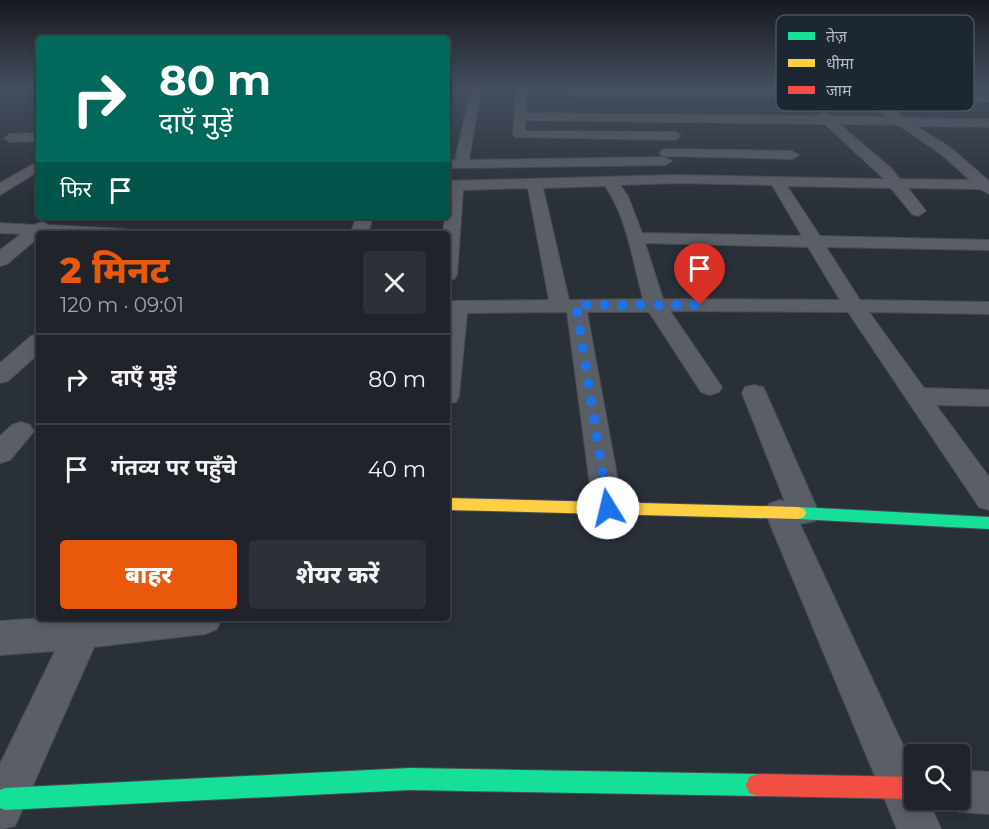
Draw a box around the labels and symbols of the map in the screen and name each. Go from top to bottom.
legend [776,15,974,111]
text: तेज़ [826,27,848,46]
text: धीमा [826,54,855,73]
text: जाम [826,81,852,100]
pin [674,243,725,305]
position arrow [576,476,640,540]

